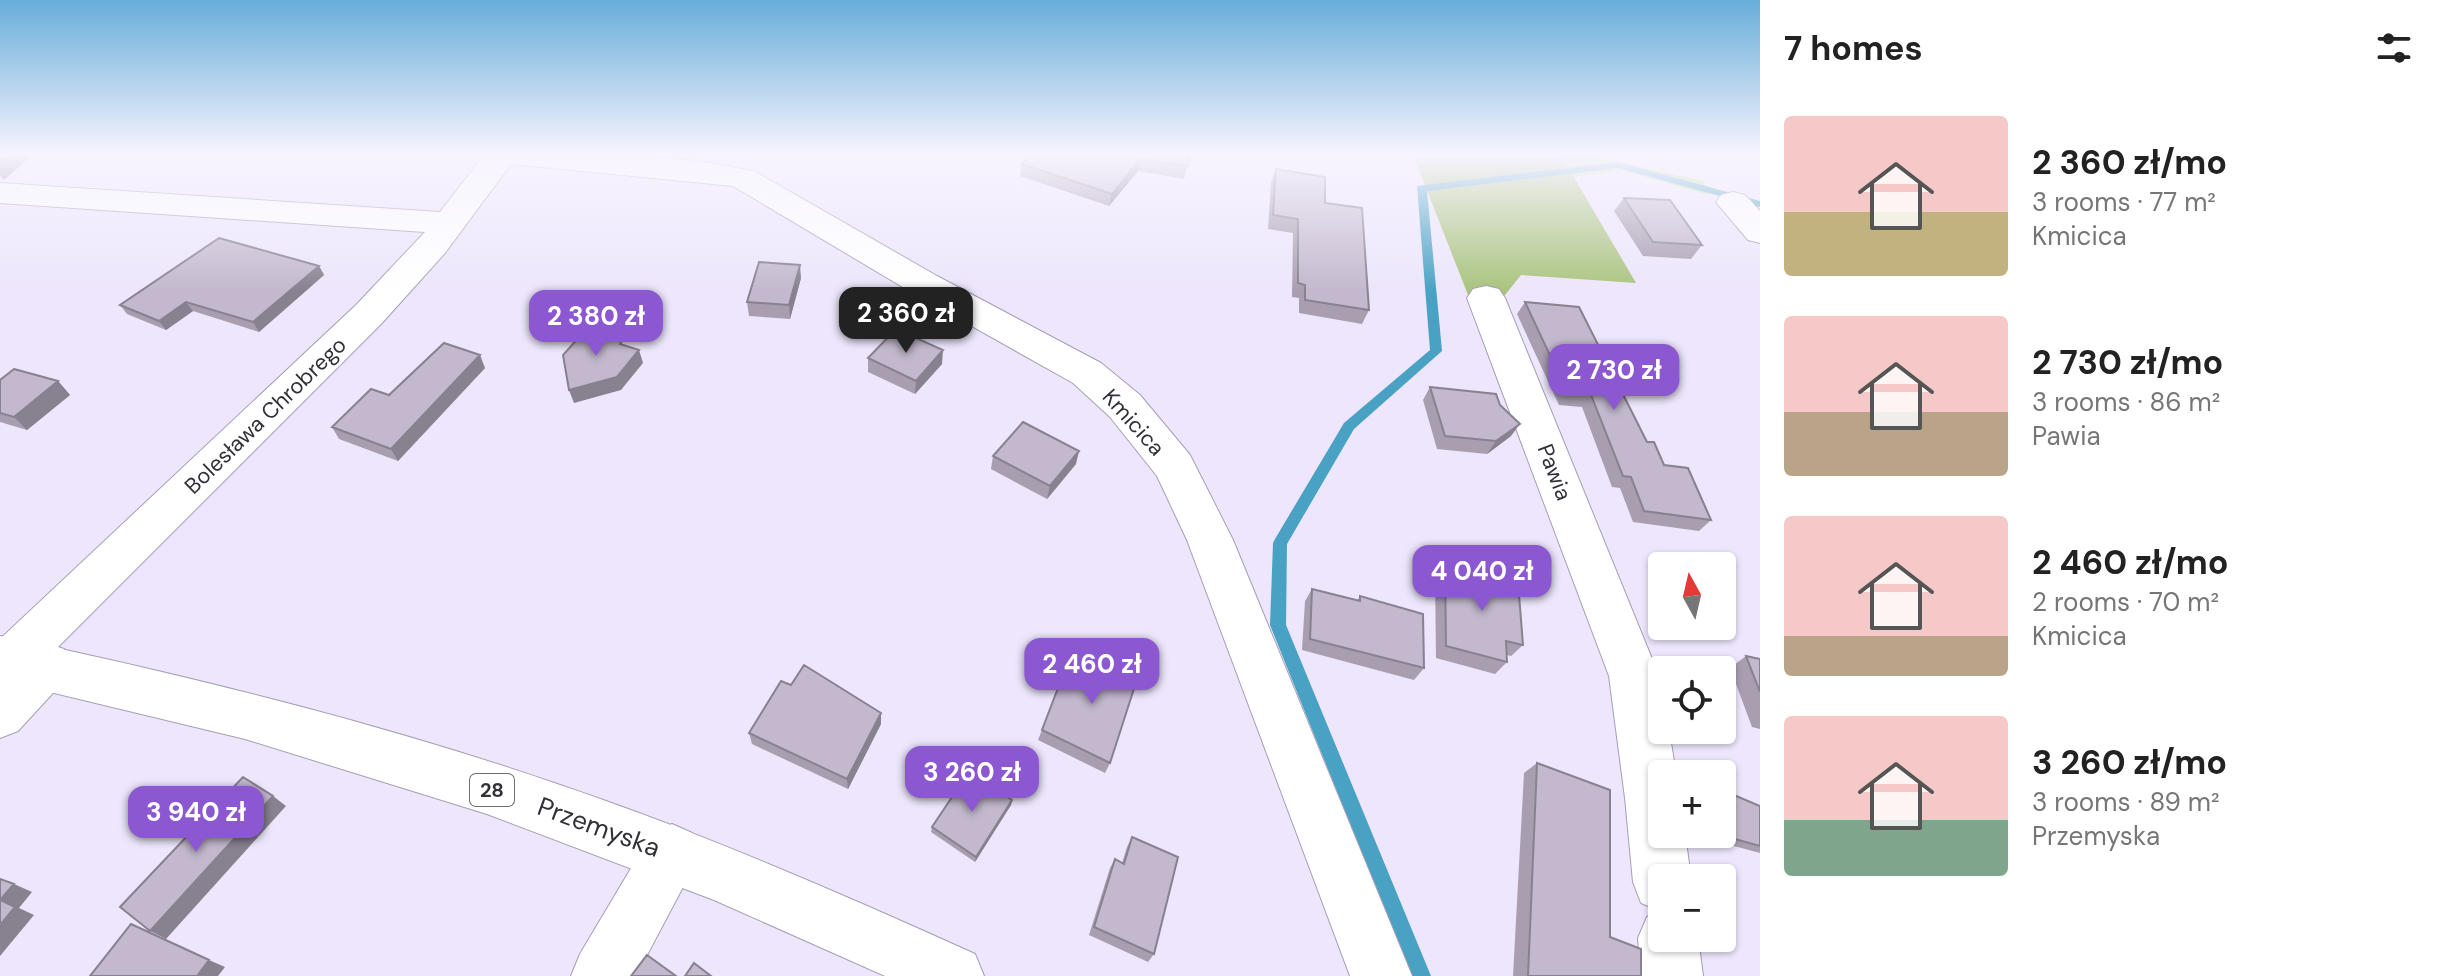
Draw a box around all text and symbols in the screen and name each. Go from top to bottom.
text: 7 homes [1784,26,1923,71]
icon: filters [2372,26,2416,70]
text: 2 360 zł/mo [2032,140,2227,185]
icon: home [1848,148,1944,244]
text: 3 rooms · 77 m² [2032,185,2216,219]
text: Kmicica [2032,219,2127,253]
pin: 2 360 zł [823,287,989,355]
pin: 2 380 zł [513,290,679,358]
text: 2 360 zł [857,296,955,330]
text: 2 380 zł [547,299,645,333]
street label: Bolesława Chrobrego [178,331,352,500]
text: 2 730 zł/mo [2032,340,2223,385]
pin: 2 730 zł [1531,344,1697,412]
icon: home [1848,348,1944,444]
text: 2 730 zł [1566,353,1662,387]
street label: Kmicica [1096,383,1171,462]
text: 3 rooms · 86 m² [2032,385,2220,419]
text: Pawia [2032,419,2101,453]
street label: Pawia [1531,440,1578,504]
text: 2 460 zł/mo [2032,540,2228,585]
pin: 4 040 zł [1399,545,1565,613]
icon: home [1848,548,1944,644]
north arrow [1648,552,1736,640]
map controls [1648,552,1736,952]
text: 4 040 zł [1430,554,1534,588]
text: 2 rooms · 70 m² [2032,585,2219,619]
text: Kmicica [2032,619,2127,653]
pin: 2 460 zł [1009,638,1175,706]
text: 2 460 zł [1042,647,1142,681]
button: locate [1648,656,1736,744]
text: 3 260 zł/mo [2032,740,2227,785]
pin: 3 260 zł [889,746,1055,814]
icon: home [1848,748,1944,844]
text: 3 260 zł [923,755,1021,789]
button: + [1648,760,1736,848]
road number: 28 [470,774,514,806]
text: 3 rooms · 89 m² [2032,785,2220,819]
pin: 3 940 zł [113,786,279,854]
street label: Przemyska [533,789,665,865]
text: 3 940 zł [146,795,246,829]
text: Przemyska [2032,819,2160,853]
button: − [1648,864,1736,952]

